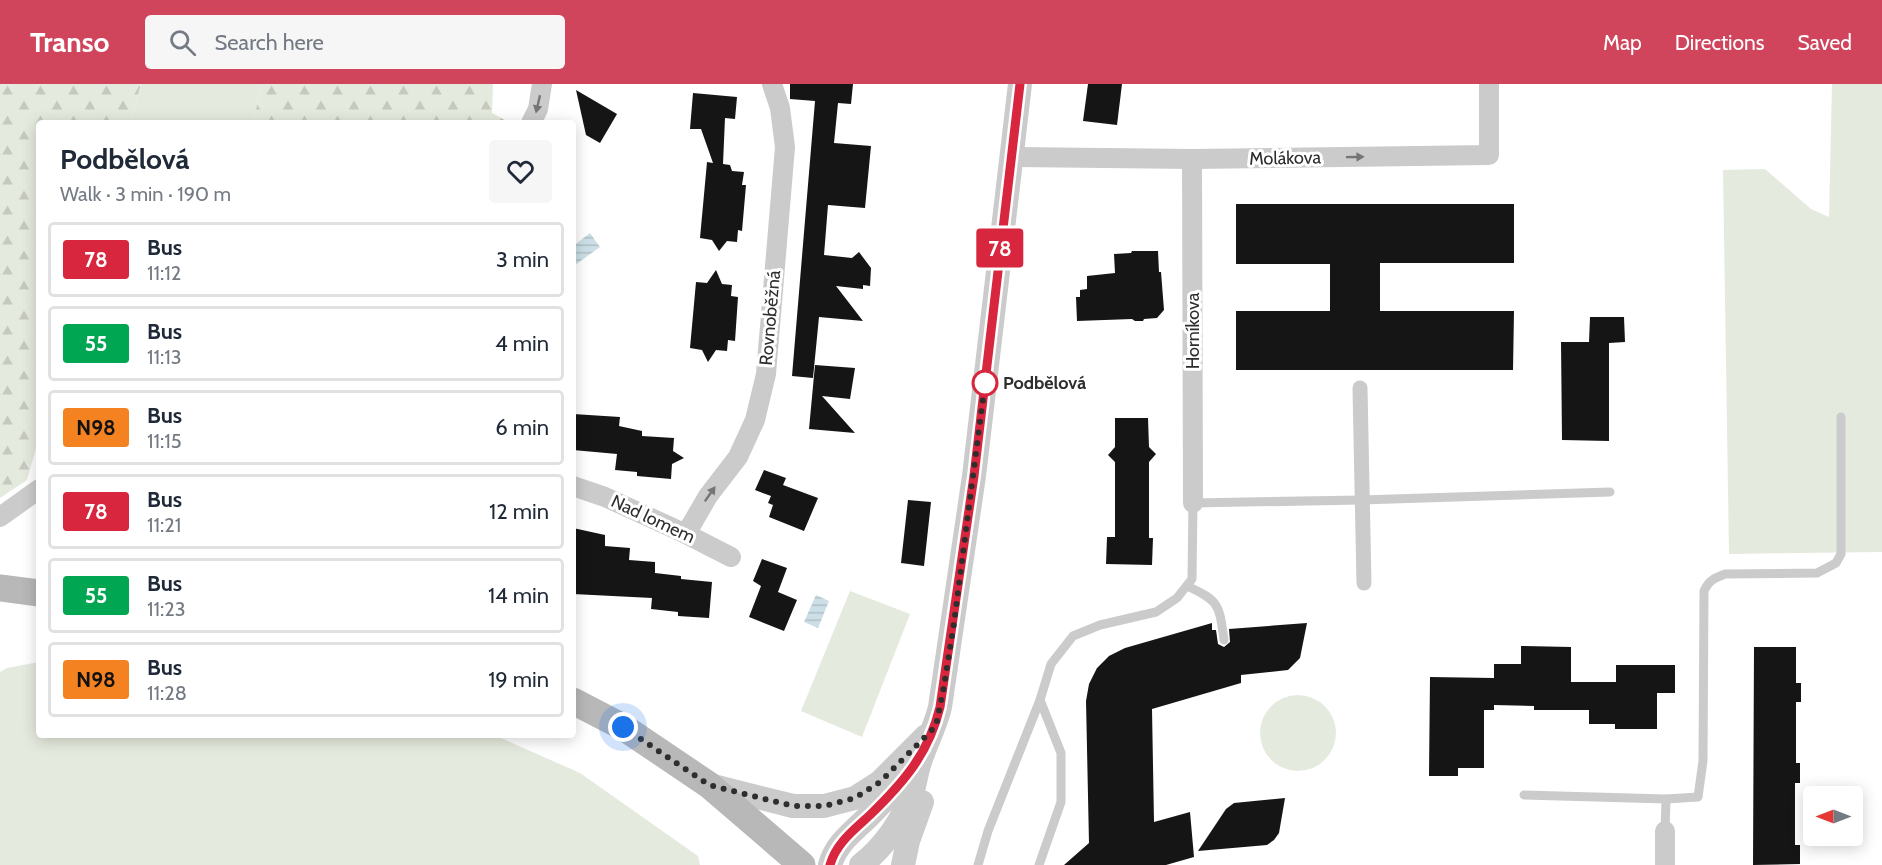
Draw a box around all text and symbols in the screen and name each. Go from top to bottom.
search box [145,15,565,69]
text: Transo [30,25,109,59]
icon: search [166,26,199,59]
text: Search here [214,29,324,56]
text: Map [1603,30,1642,55]
text: Directions [1675,30,1764,55]
text: Saved [1797,30,1852,55]
one-way arrow [533,95,543,113]
button: heart [489,140,552,203]
text: Podbělová [60,142,189,176]
street label: Molákova [1249,146,1322,170]
one-way arrow [1346,152,1365,162]
text: Walk · 3 min · 190 m [60,182,231,206]
line badge: 78 [973,228,1027,268]
text: Bus [147,234,182,261]
text: 78 [988,236,1012,261]
text: 3 min [496,246,549,273]
text: 78 [84,247,108,272]
text: 11:12 [147,261,181,285]
street label: Rovnoběžná [755,269,785,367]
street label: Horníkova [1182,292,1204,369]
text: Bus [147,318,182,345]
text: 4 min [495,330,549,357]
text: 55 [85,331,107,356]
text: 11:13 [147,345,182,369]
marker: Podbělová [972,370,998,396]
place label: Podbělová [1003,372,1086,394]
text: Bus [147,402,182,429]
text: 6 min [495,414,549,441]
text: N98 [76,415,116,440]
text: 11:15 [147,429,182,453]
text: Bus [147,486,182,513]
one-way arrow [704,487,716,503]
street label: Nad lomem [608,490,698,548]
text: 12 min [489,498,549,525]
text: 78 [84,499,108,524]
text: 11:21 [147,513,181,537]
text: Bus [147,570,182,597]
text: 14 min [488,582,549,609]
text: 55 [85,583,107,608]
text: 11:23 [147,597,186,621]
text: Bus [147,654,182,681]
text: 19 min [488,666,549,693]
text: N98 [76,667,116,692]
text: 11:28 [147,681,187,705]
your location [608,712,638,742]
north arrow [1803,786,1863,846]
map controls [1803,786,1863,846]

